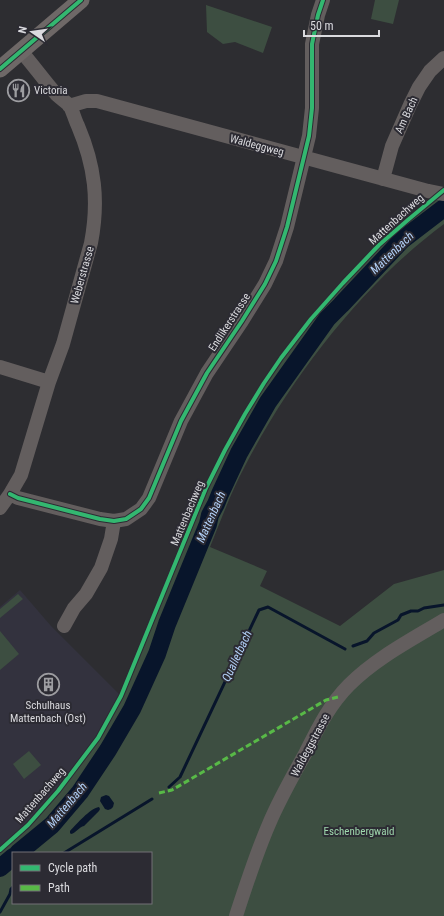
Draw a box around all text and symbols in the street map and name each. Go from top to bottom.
north arrow [12,12,52,52]
scale bar [304,12,379,38]
text: 50 m [310,19,334,33]
text: N [16,25,30,35]
restaurant icon: Victoria [6,77,32,103]
place label: Victoria [34,84,68,97]
street label: Am Bach [392,95,421,136]
street label: Waldeggweg [229,132,285,159]
street label: Mattenbachweg [366,191,426,247]
water label: Mattenbach [367,229,417,277]
street label: Weberstrasse [68,245,97,305]
street label: Endlikerstrasse [206,291,253,354]
street label: Mattenbachweg [168,479,207,548]
water label: Mattenbach [193,489,229,545]
water label: Qualletbach [219,628,255,684]
building icon: Schulhaus Mattenbach (Ost) [35,672,61,698]
place label: Schulhaus Mattenbach (Ost) [10,699,86,725]
street label: Waldeggstrasse [288,712,332,779]
street label: Mattenbachweg [12,764,68,826]
water label: Mattenbach [44,779,90,831]
park label: Eschenbergwald [323,825,395,838]
legend [12,852,152,904]
text: Cycle path [48,861,98,875]
text: Path [48,881,70,895]

